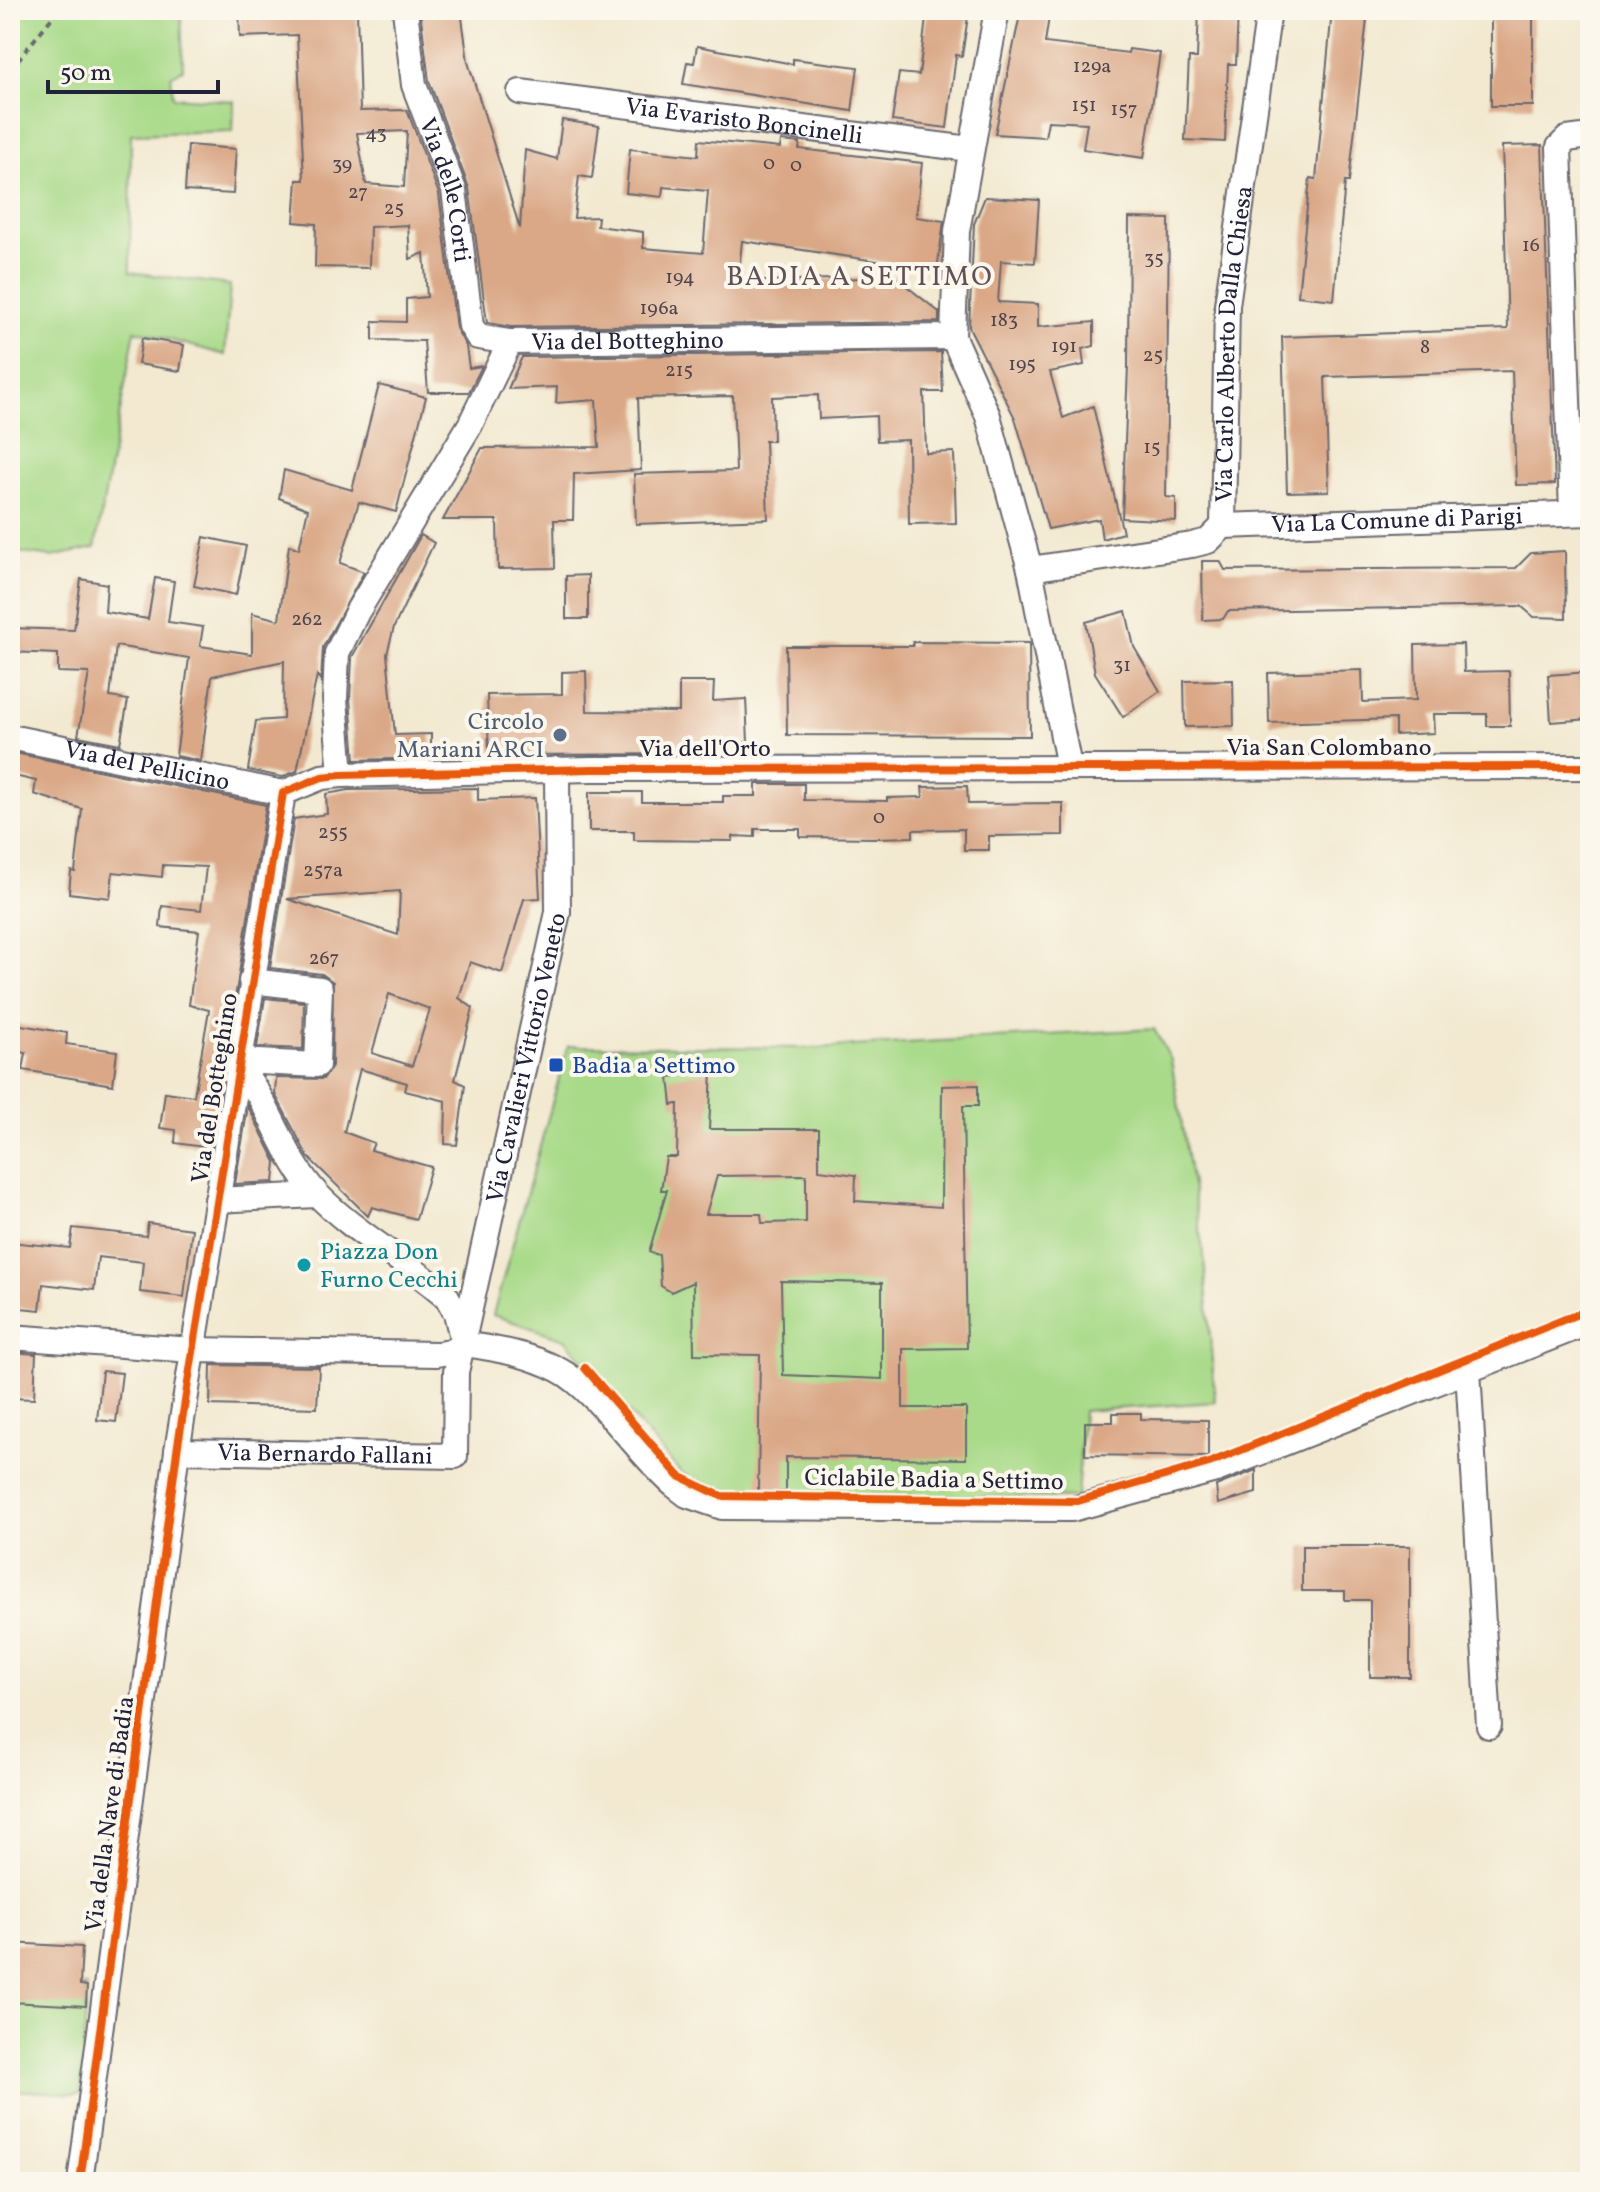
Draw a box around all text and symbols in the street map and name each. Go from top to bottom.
scale bar [48,44,218,94]
house number: 129a [1073,53,1111,81]
text: 50 m [60,57,112,91]
street label: Via Evaristo Boncinelli [623,90,865,154]
house number: 151 [1071,92,1097,120]
house number: 157 [1110,96,1138,124]
street label: Via delle Corti [409,113,478,264]
house number: 43 [365,120,387,148]
house number: 0 [763,150,775,178]
house number: 39 [332,151,352,179]
house number: 0 [790,152,802,180]
house number: 27 [348,179,368,207]
street label: Via Carlo Alberto Dalla Chiesa [1208,184,1263,503]
house number: 25 [384,195,404,223]
house number: 16 [1522,232,1540,260]
house number: 35 [1144,245,1164,273]
district label: BADIA A SETTIMO [726,258,994,297]
house number: 194 [665,264,695,292]
house number: 196a [639,295,679,323]
house number: 183 [990,307,1018,335]
street label: Via del Botteghino [531,325,724,361]
house number: 191 [1051,333,1077,361]
house number: 8 [1420,334,1430,362]
house number: 25 [1143,342,1163,370]
house number: 195 [1008,351,1036,379]
house number: 215 [665,357,693,385]
house number: 15 [1143,434,1161,462]
street label: Via La Comune di Parigi [1271,500,1523,543]
house number: 262 [291,606,323,634]
house number: 31 [1113,652,1131,680]
place label: Circolo Mariani ARCI [397,706,544,768]
marker: Circolo Mariani ARCI [551,726,569,744]
street label: Via San Colombano [1226,732,1432,766]
street label: Via dell'Orto [639,733,771,767]
street label: Via del Pellicino [61,734,232,801]
house number: 0 [873,804,885,832]
house number: 255 [318,819,348,847]
house number: 257a [303,857,343,885]
street label: Via Cavalieri Vittorio Veneto [479,910,576,1206]
house number: 267 [309,945,339,973]
street label: Via del Botteghino [184,991,248,1186]
place label: Badia a Settimo [572,1050,736,1084]
marker: Badia a Settimo [547,1056,565,1074]
place label: Piazza Don Furno Cecchi [320,1236,458,1298]
marker: Piazza Don Furno Cecchi [295,1256,313,1274]
street label: Via Bernardo Fallani [217,1437,433,1475]
street label: Ciclabile Badia a Settimo [804,1462,1064,1500]
street label: Via della Nave di Badia [78,1694,144,1935]

